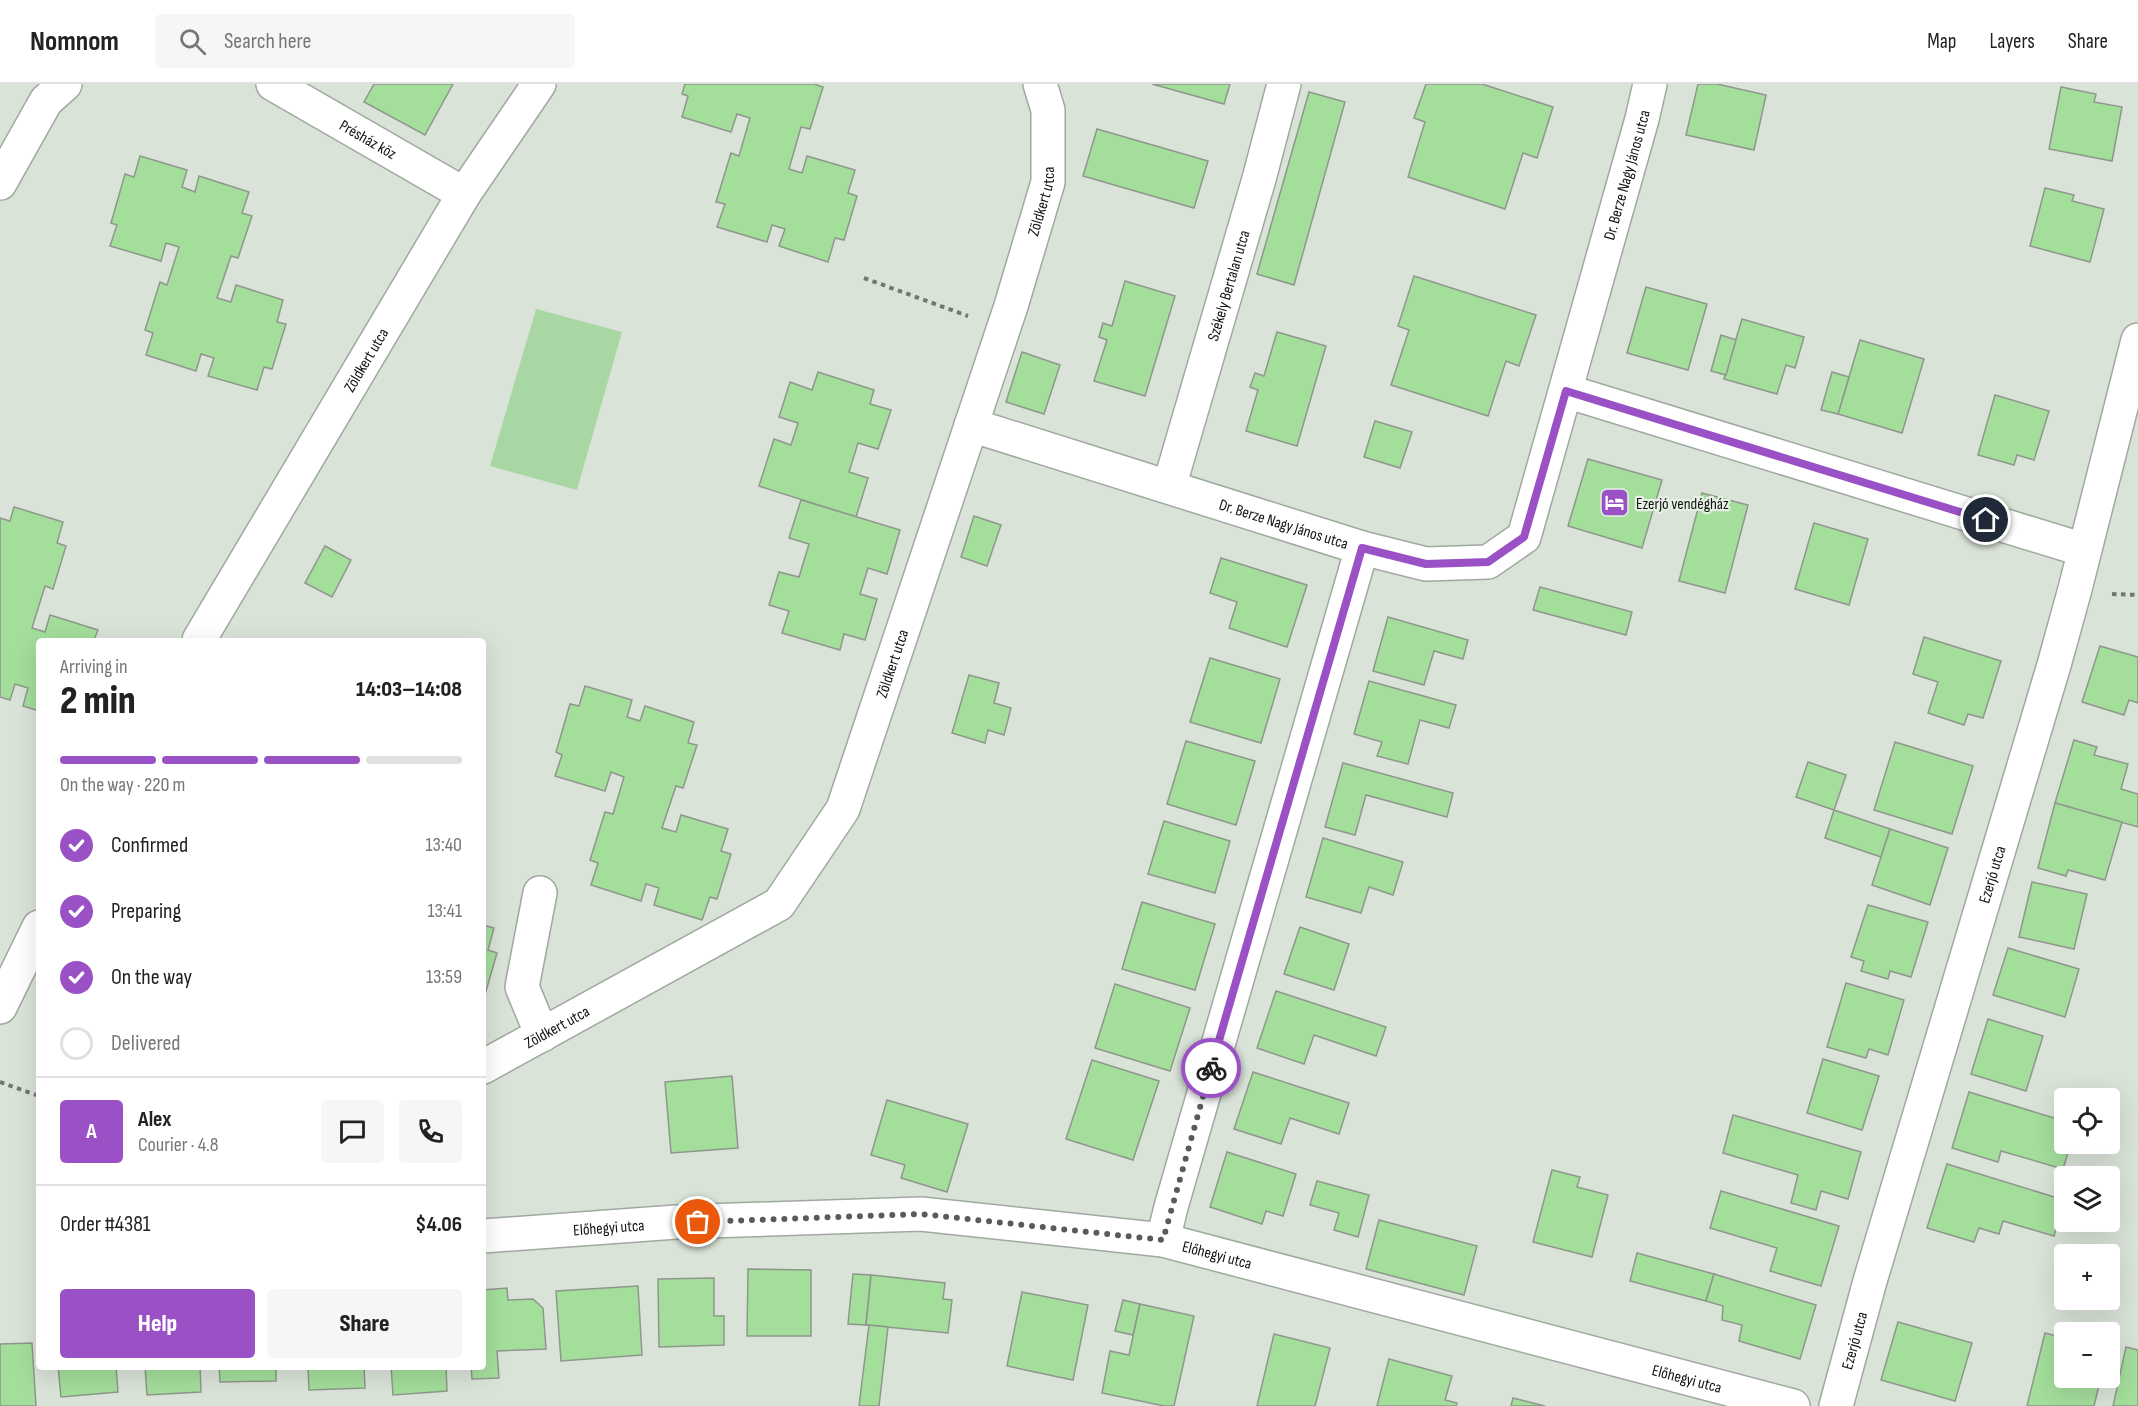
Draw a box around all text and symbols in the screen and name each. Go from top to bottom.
search box [155,14,575,68]
text: Nomnom [30,25,119,58]
icon: search [176,25,209,58]
text: Search here [224,28,311,55]
text: Map [1927,29,1956,54]
text: Layers [1989,29,2035,54]
text: Share [2068,29,2108,54]
street label: Dr. Berze Nagy János utca [1600,108,1655,242]
street label: Présház köz [336,116,400,164]
street label: Zöldkert utca [1024,167,1059,238]
street label: Székely Bertalan utca [1204,228,1255,343]
street label: Zöldkert utca [341,325,393,396]
hotel icon: Ezerjó vendégház [1599,487,1631,519]
pin [1960,494,2011,545]
place label: Ezerjó vendégház [1636,495,1729,514]
street label: Dr. Berze Nagy János utca [1217,496,1350,554]
icon: home [1969,503,2002,536]
street label: Zöldkert utca [873,627,913,701]
text: Arriving in [60,655,128,679]
text: 14:03–14:08 [356,676,462,703]
text: 2 min [60,678,136,725]
text: On the way · 220 m [60,773,185,797]
icon: check [60,829,93,862]
text: Confirmed [111,832,188,859]
text: 13:40 [426,833,462,857]
street label: Ezerjó utca [1975,844,2010,906]
icon: check [60,895,93,928]
text: Preparing [111,898,181,925]
text: 13:41 [427,899,462,923]
icon: check [60,961,93,994]
text: On the way [111,964,192,991]
text: 13:59 [426,965,462,989]
street label: Zöldkert utca [522,1002,593,1053]
text: Delivered [111,1030,180,1057]
courier [1181,1038,1241,1098]
icon: bike [1195,1052,1228,1085]
map controls [2054,1088,2120,1388]
button: locate [2054,1088,2120,1154]
button: chat [321,1100,384,1163]
button: phone [399,1100,462,1163]
text: Alex [138,1106,171,1133]
text: A [86,1118,97,1145]
text: Courier · 4.8 [138,1133,219,1157]
button: layers [2054,1166,2120,1232]
pin [672,1196,723,1247]
icon: bag [681,1205,714,1238]
text: Order #4381 [60,1211,151,1238]
text: $4.06 [415,1211,462,1238]
street label: Előhegyi utca [573,1216,645,1240]
street label: Előhegyi utca [1180,1237,1254,1274]
button: + [2054,1244,2120,1310]
button: Help [60,1289,255,1358]
button: Share [267,1289,462,1358]
street label: Ezerjó utca [1838,1310,1872,1372]
button: − [2054,1322,2120,1388]
street label: Előhegyi utca [1650,1361,1724,1398]

